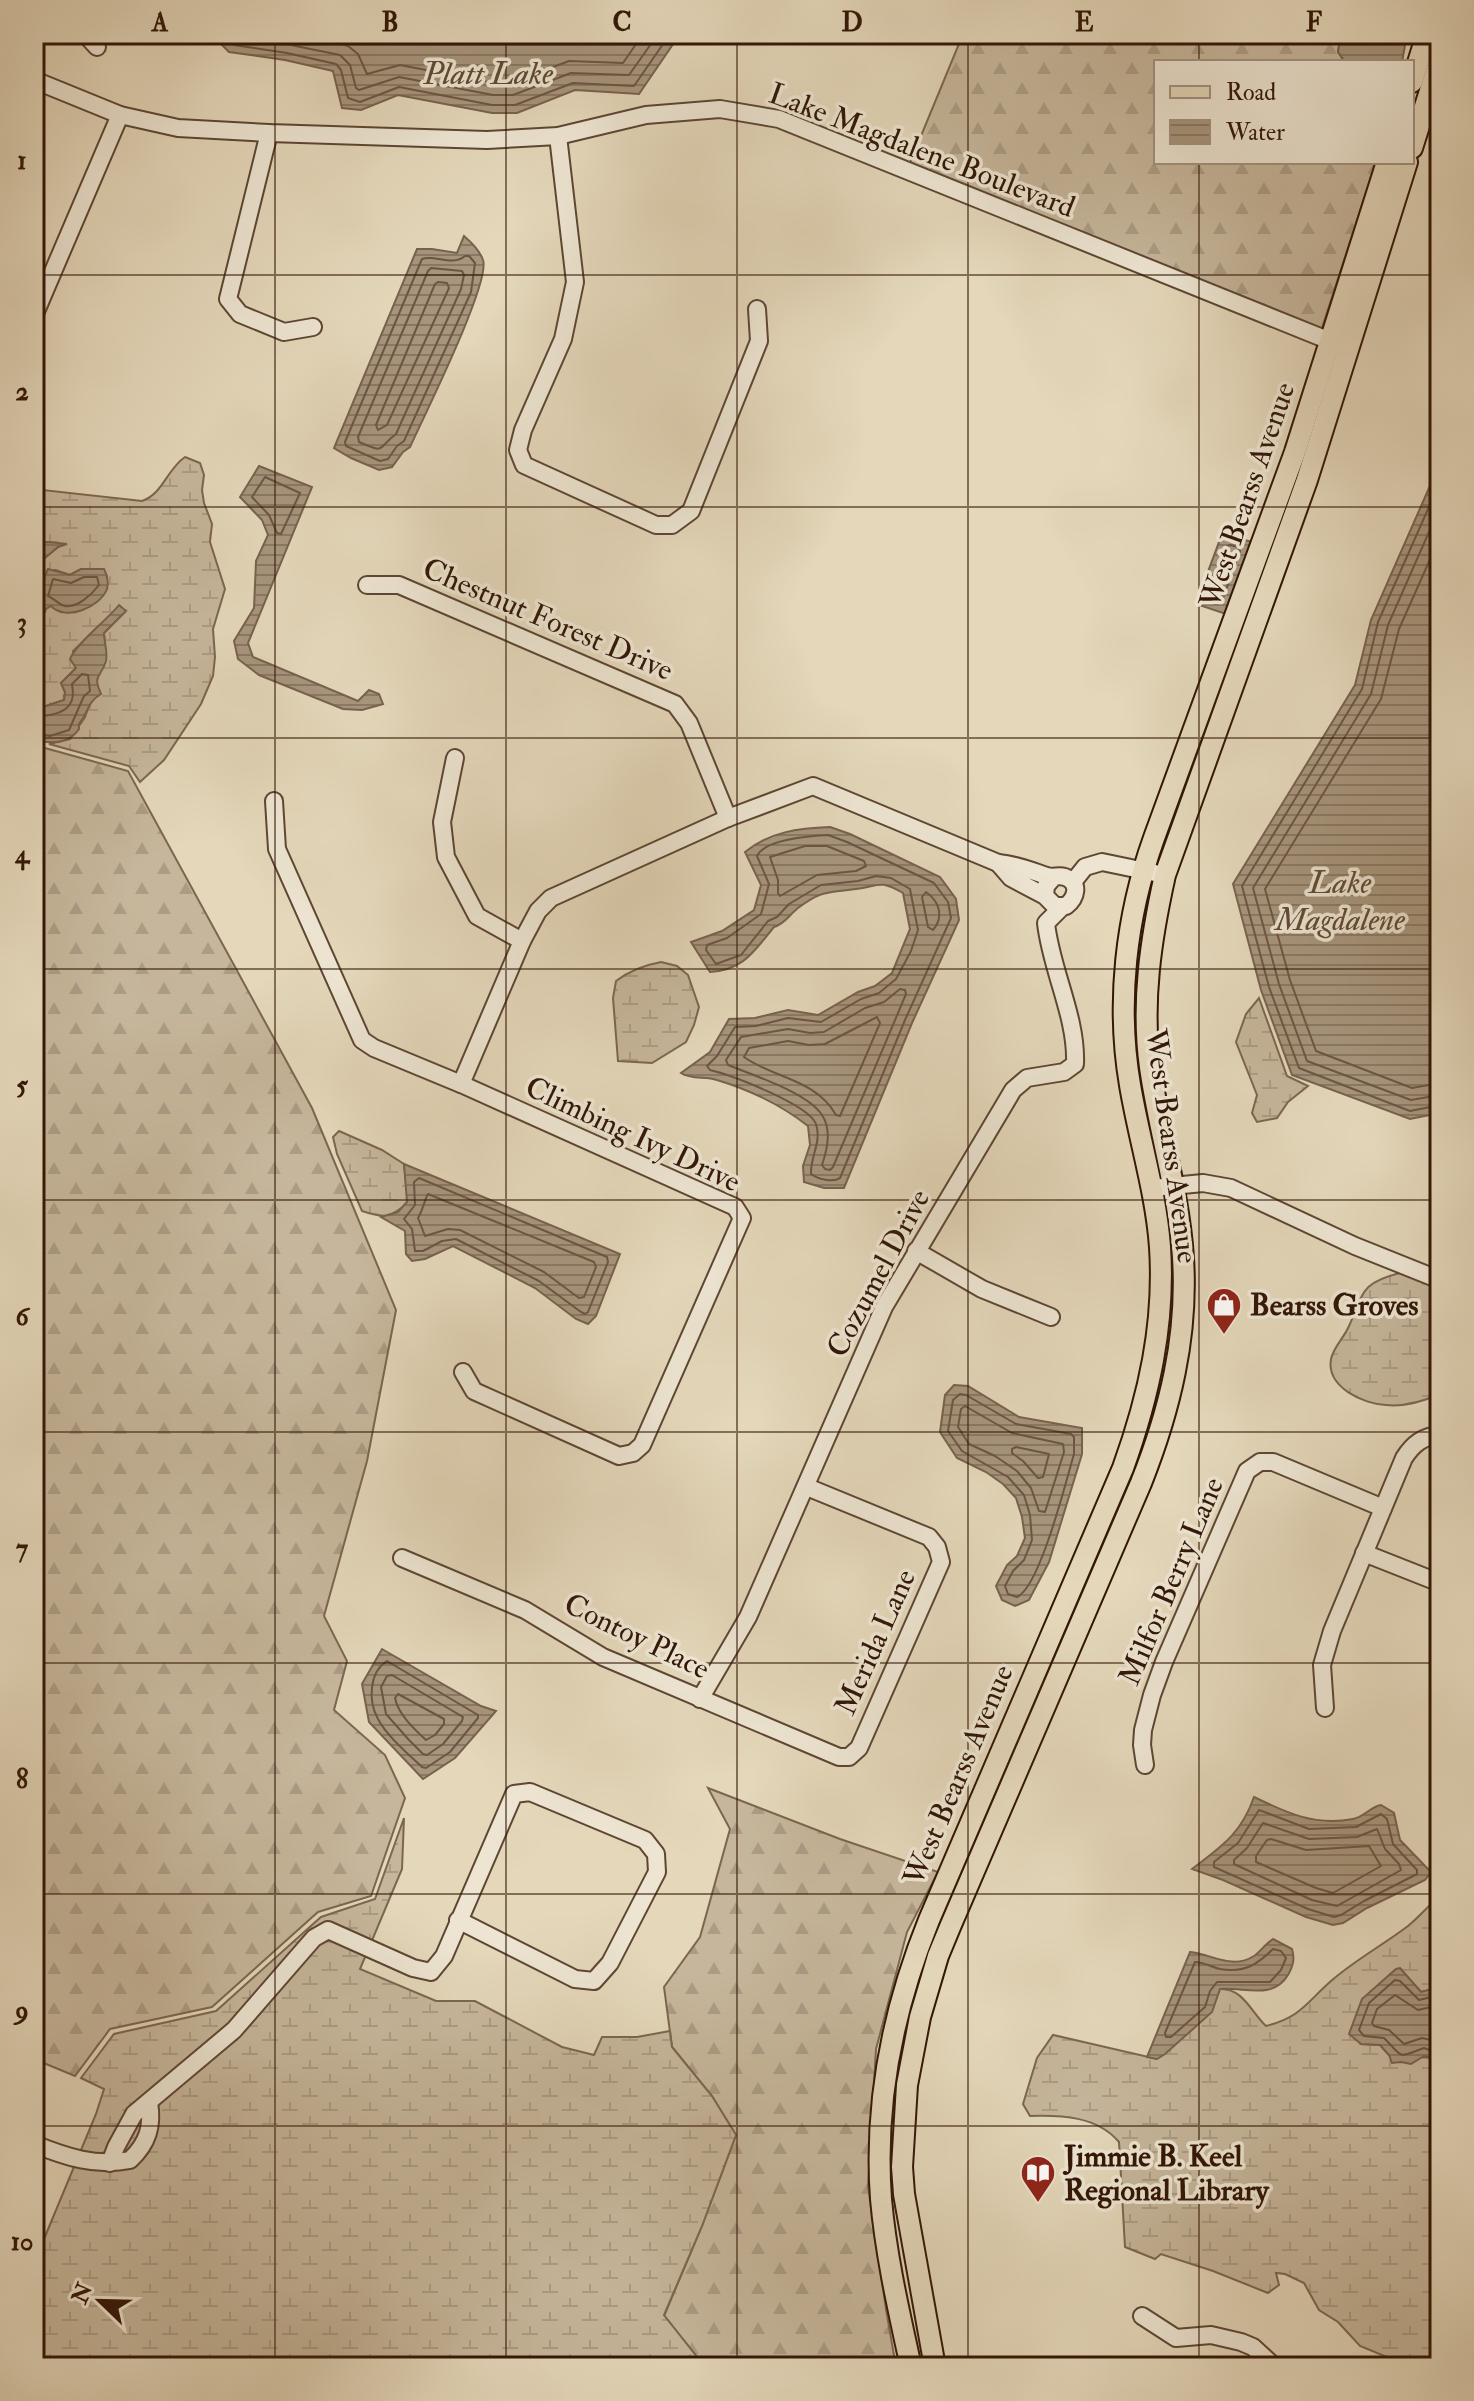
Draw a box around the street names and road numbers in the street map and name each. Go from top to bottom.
street label: Lake Magdalene Boulevard [764,75,1080,226]
street label: West Bearss Avenue [1191,378,1303,614]
street label: Chestnut Forest Drive [417,550,678,689]
street label: West Bearss Avenue [1137,1026,1206,1266]
street label: Climbing Ivy Drive [519,1068,746,1200]
street label: Cozumel Drive [819,1183,938,1364]
street label: Milfor Berry Lane [1111,1472,1232,1691]
street label: Merida Lane [827,1564,924,1721]
street label: Contoy Place [558,1585,716,1688]
street label: West Bearss Avenue [895,1659,1022,1892]

